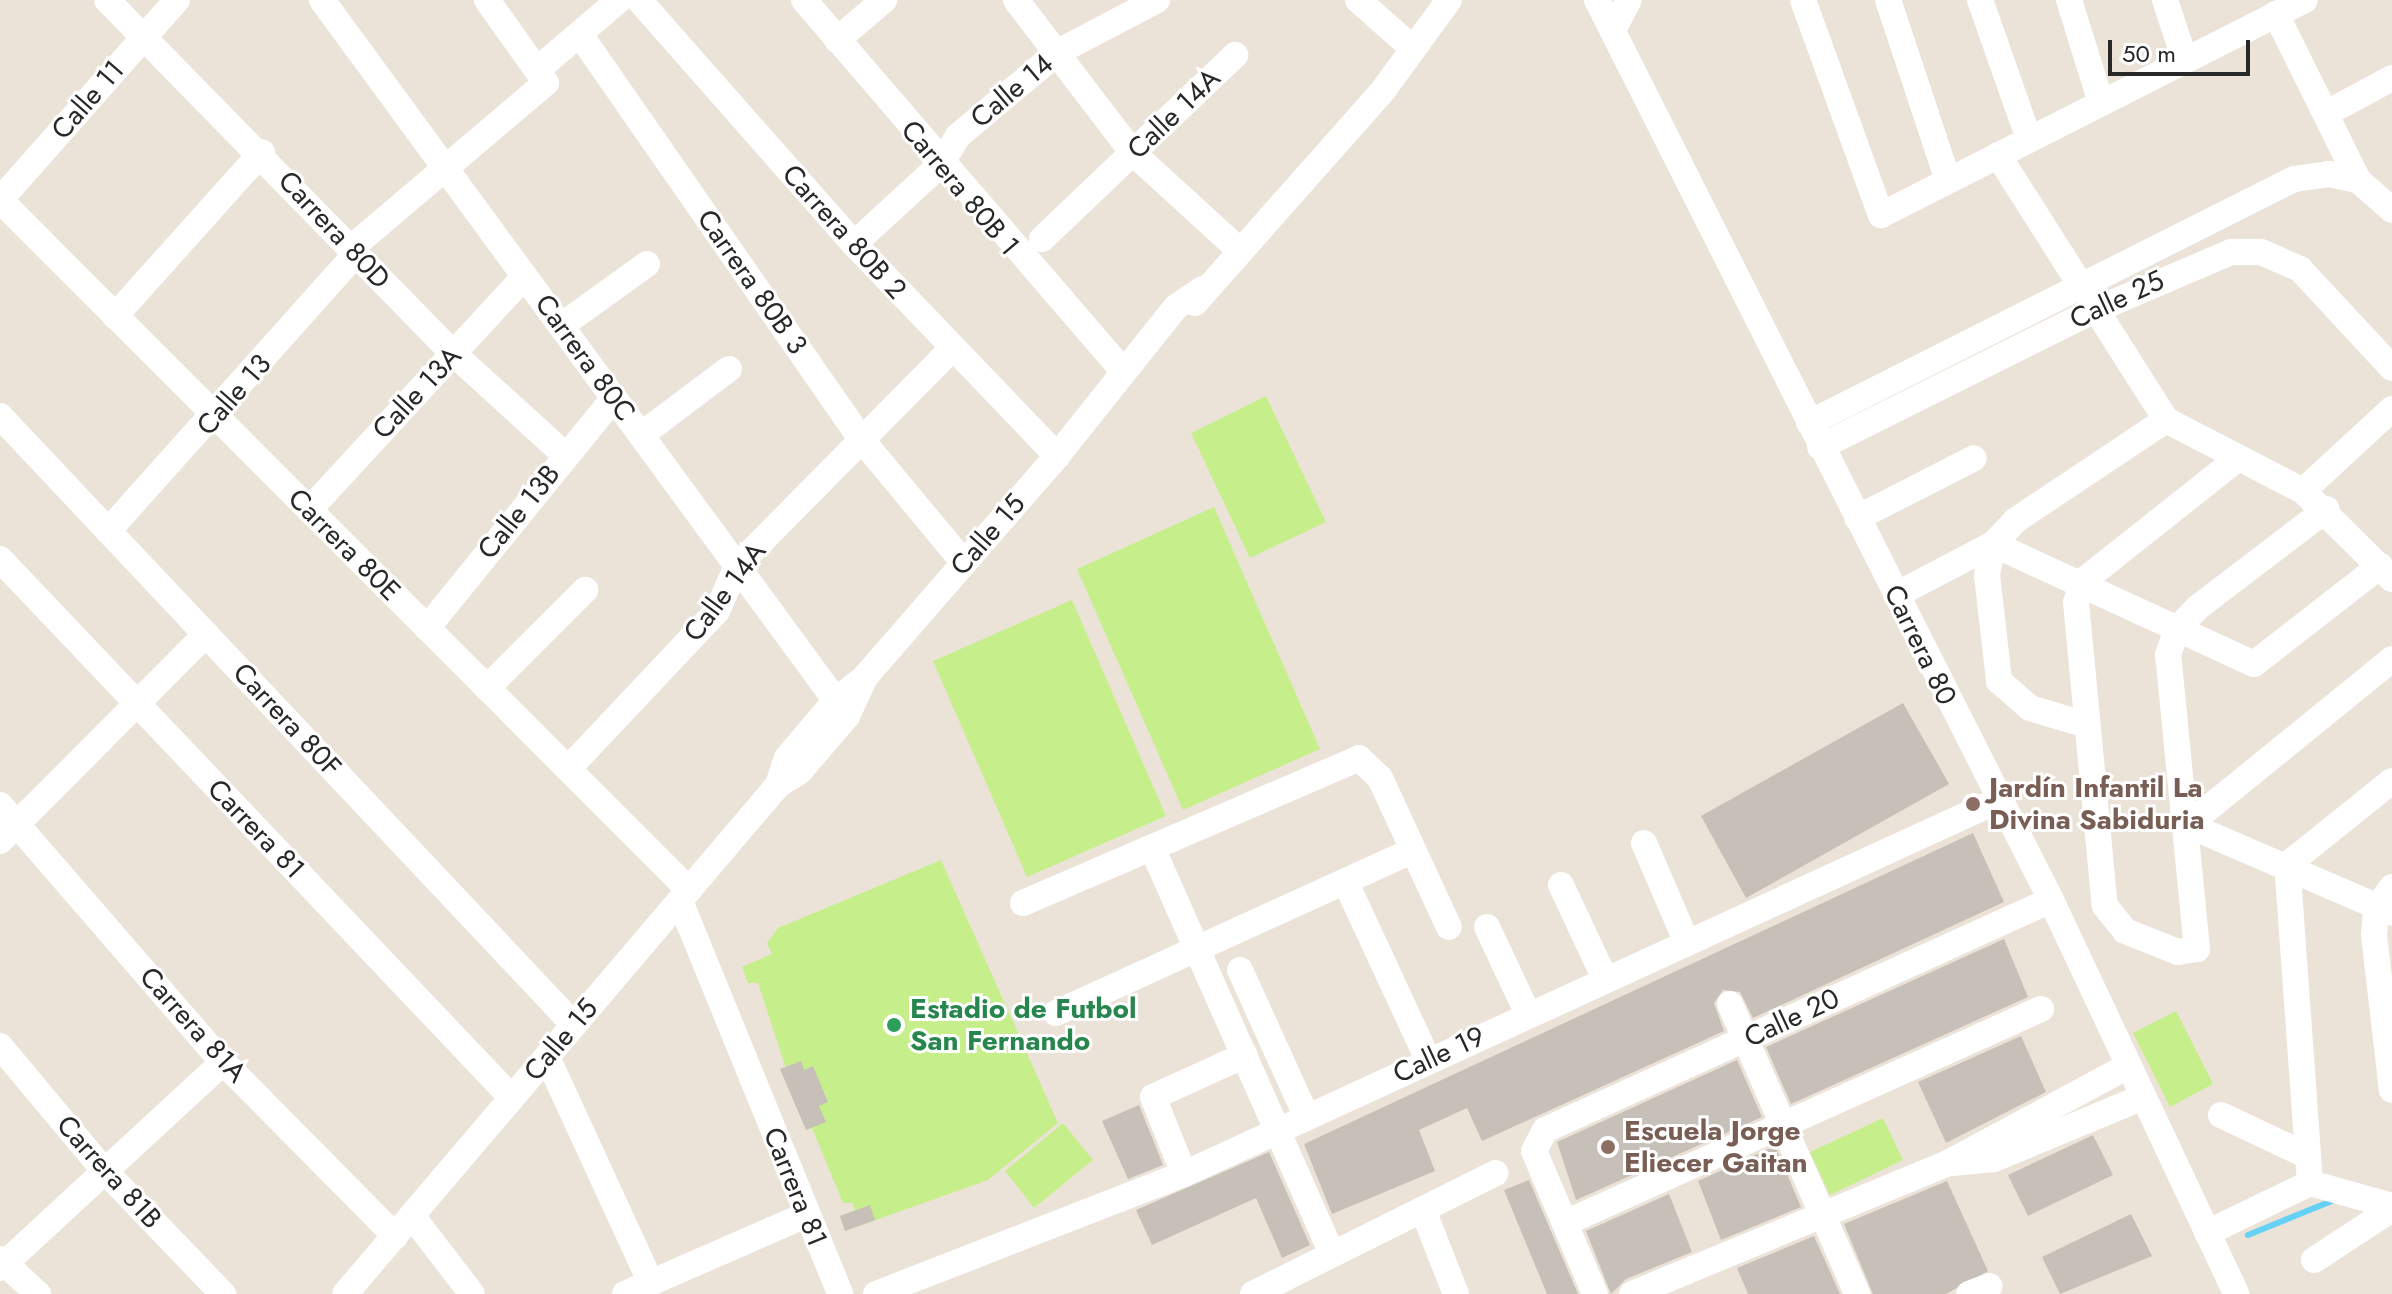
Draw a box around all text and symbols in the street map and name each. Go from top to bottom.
scale bar [2112,24,2254,74]
text: 50 m [2122,36,2176,71]
street label: Calle 14 [964,47,1060,135]
street label: Calle 11 [45,54,131,146]
street label: Calle 14A [1121,62,1227,166]
street label: Carrera 80B 1 [894,114,1026,262]
street label: Carrera 80B 2 [775,158,913,306]
street label: Carrera 80D [271,164,397,296]
street label: Carrera 80B 3 [690,203,814,361]
street label: Calle 25 [2065,264,2169,336]
street label: Carrera 80C [528,288,642,428]
street label: Calle 13A [366,340,468,446]
street label: Calle 13 [190,348,278,442]
street label: Calle 13B [471,458,567,566]
street label: Carrera 80E [281,482,407,608]
street label: Calle 15 [944,487,1032,583]
street label: Calle 14A [677,536,773,648]
street label: Carrera 80 [1877,579,1963,711]
street label: Carrera 80F [226,656,348,784]
place label: Jardín Infantil La Divina Sabiduria [1989,771,2205,837]
street label: Carrera 81 [200,772,312,886]
marker: Jardín Infantil La Divina Sabiduria [1964,795,1982,813]
street label: Carrera 81A [132,960,254,1090]
street label: Calle 20 [1739,981,1845,1055]
street label: Calle 15 [517,992,605,1088]
place label: Estadio de Futbol San Fernando [910,992,1137,1058]
marker: Estadio de Futbol San Fernando [885,1016,903,1034]
street label: Calle 19 [1388,1019,1490,1091]
street label: Carrera 81B [49,1108,169,1236]
place label: Escuela Jorge Eliecer Gaitan [1624,1114,1808,1180]
street label: Carrera 81 [756,1123,834,1251]
marker: Escuela Jorge Eliecer Gaitan [1599,1138,1617,1156]

